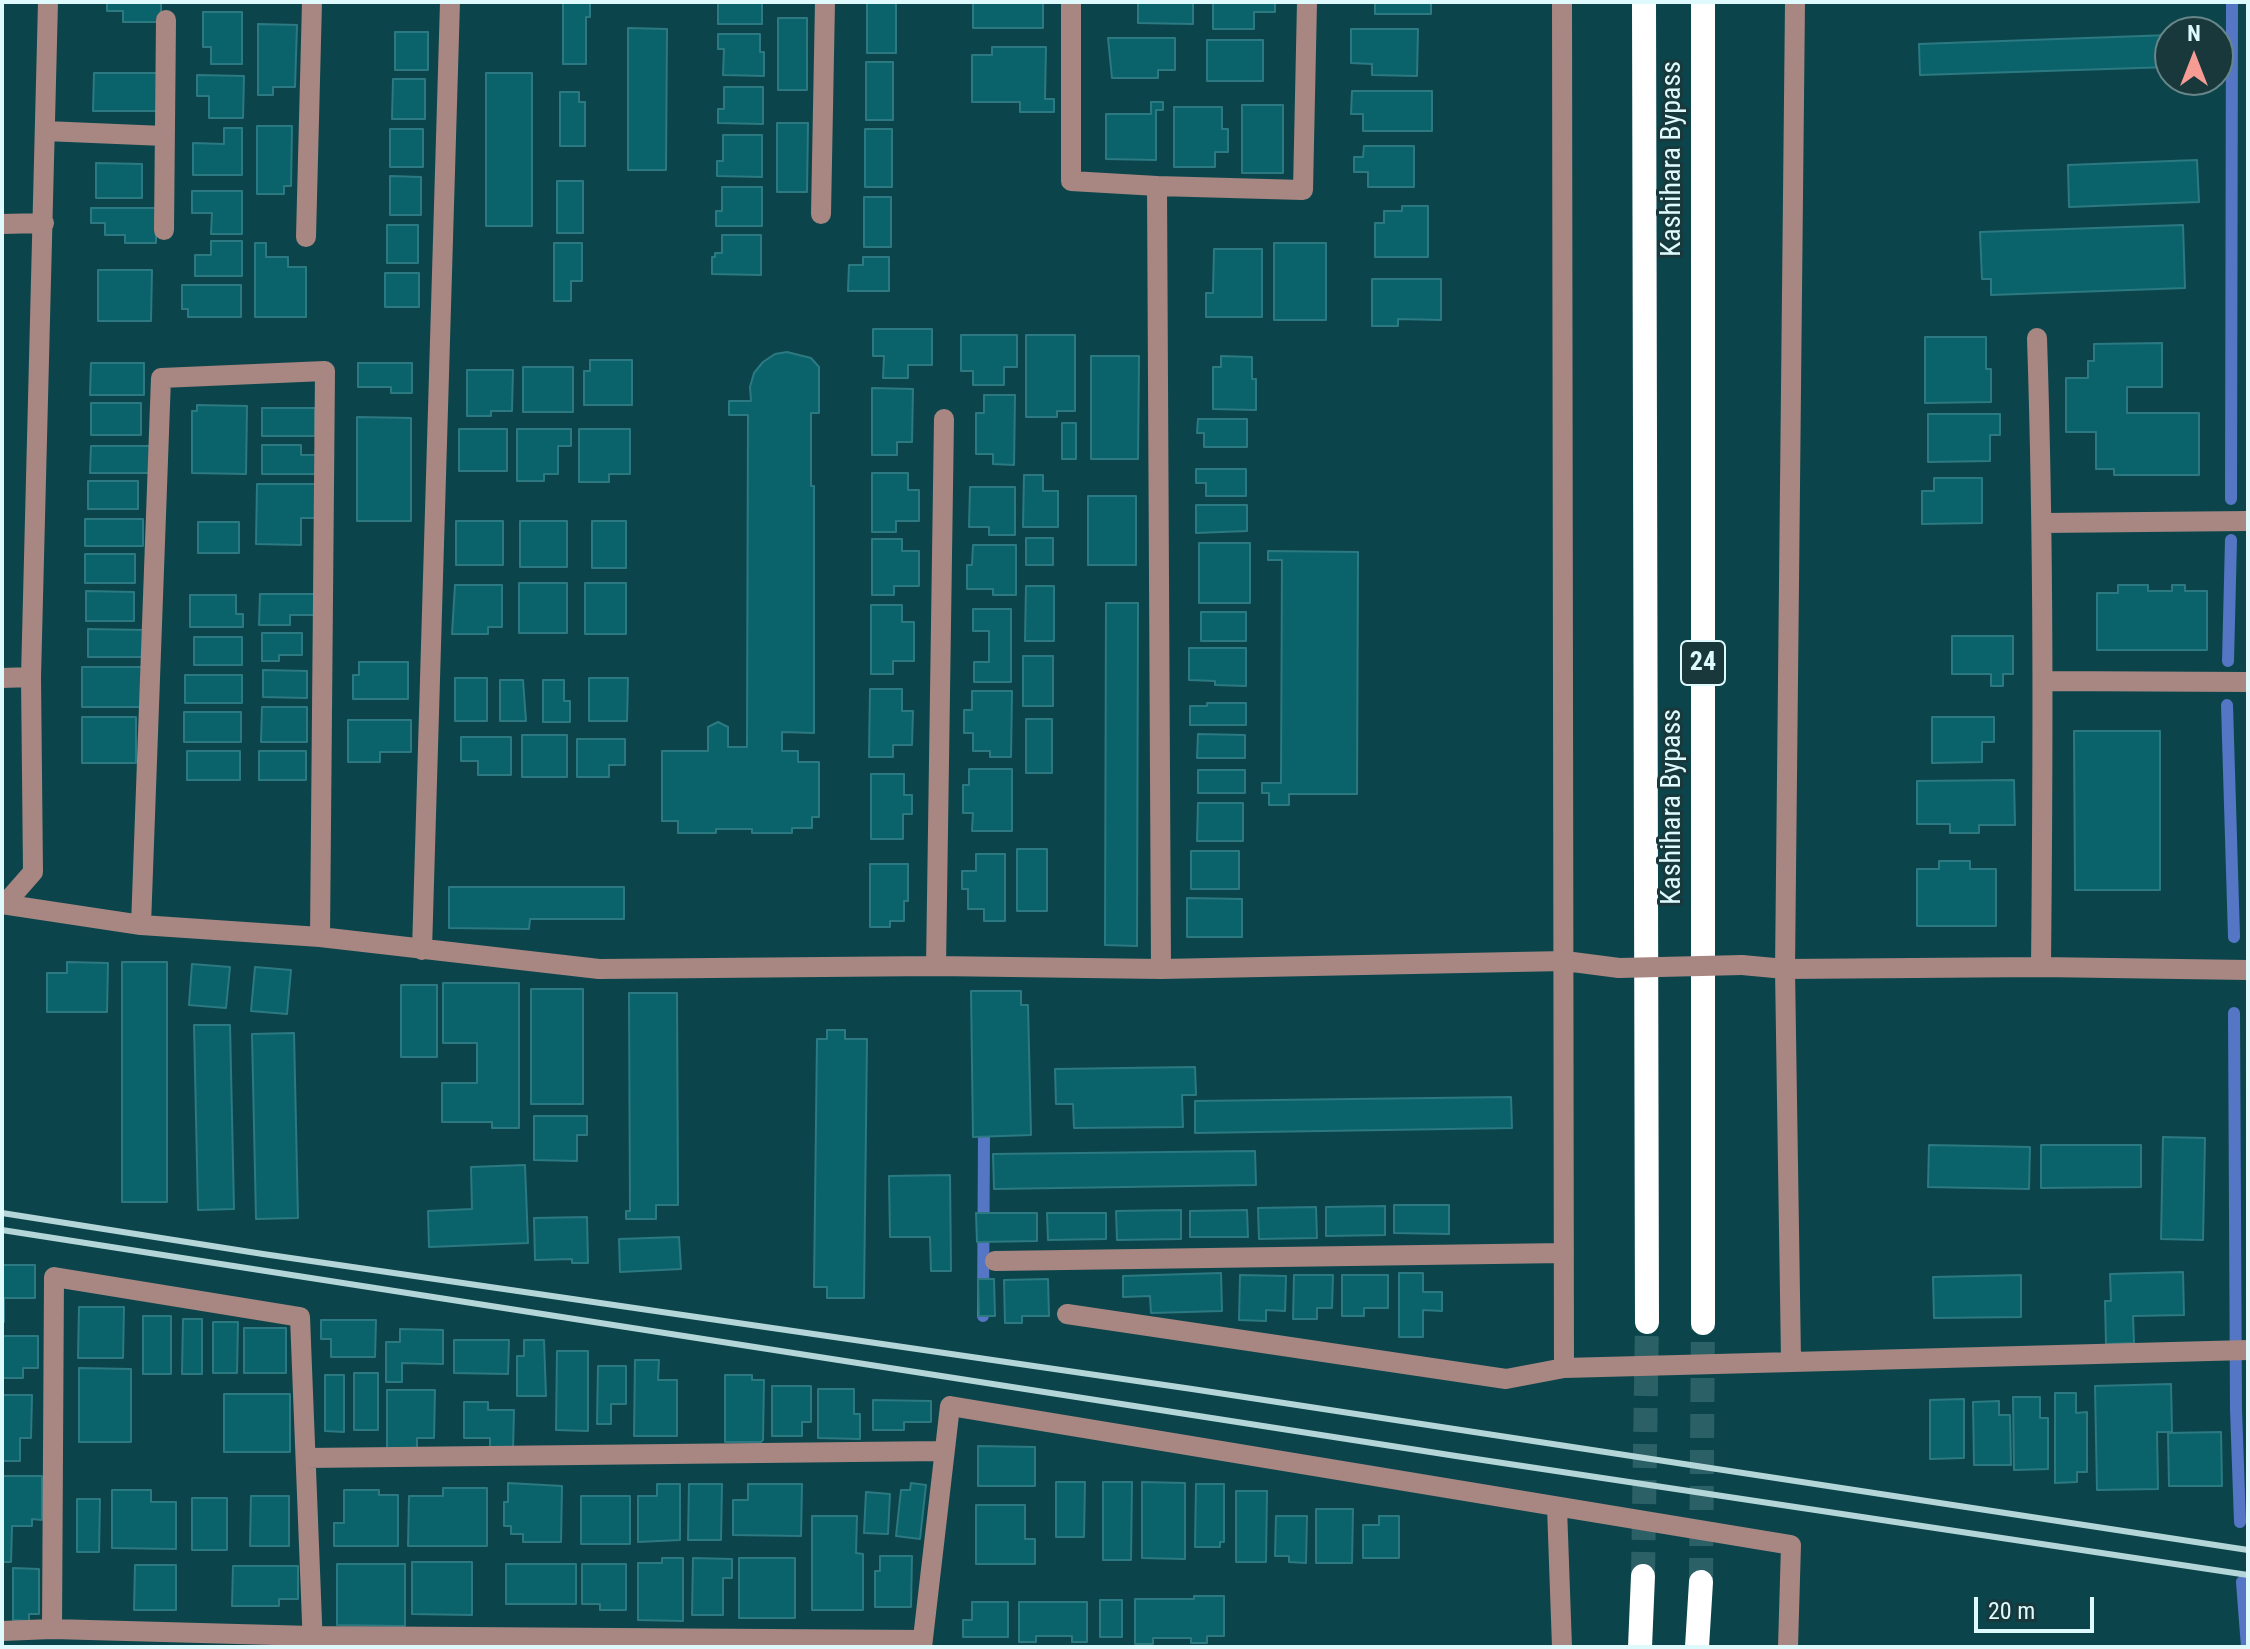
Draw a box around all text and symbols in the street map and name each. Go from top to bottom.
north arrow [2154,16,2234,96]
text: N [2187,21,2201,46]
street label: Kashihara Bypass [1656,61,1690,257]
road number: 24 [1681,641,1725,685]
street label: Kashihara Bypass [1656,709,1690,905]
scale bar [1978,1581,2098,1631]
text: 20 m [1988,1597,2035,1625]

